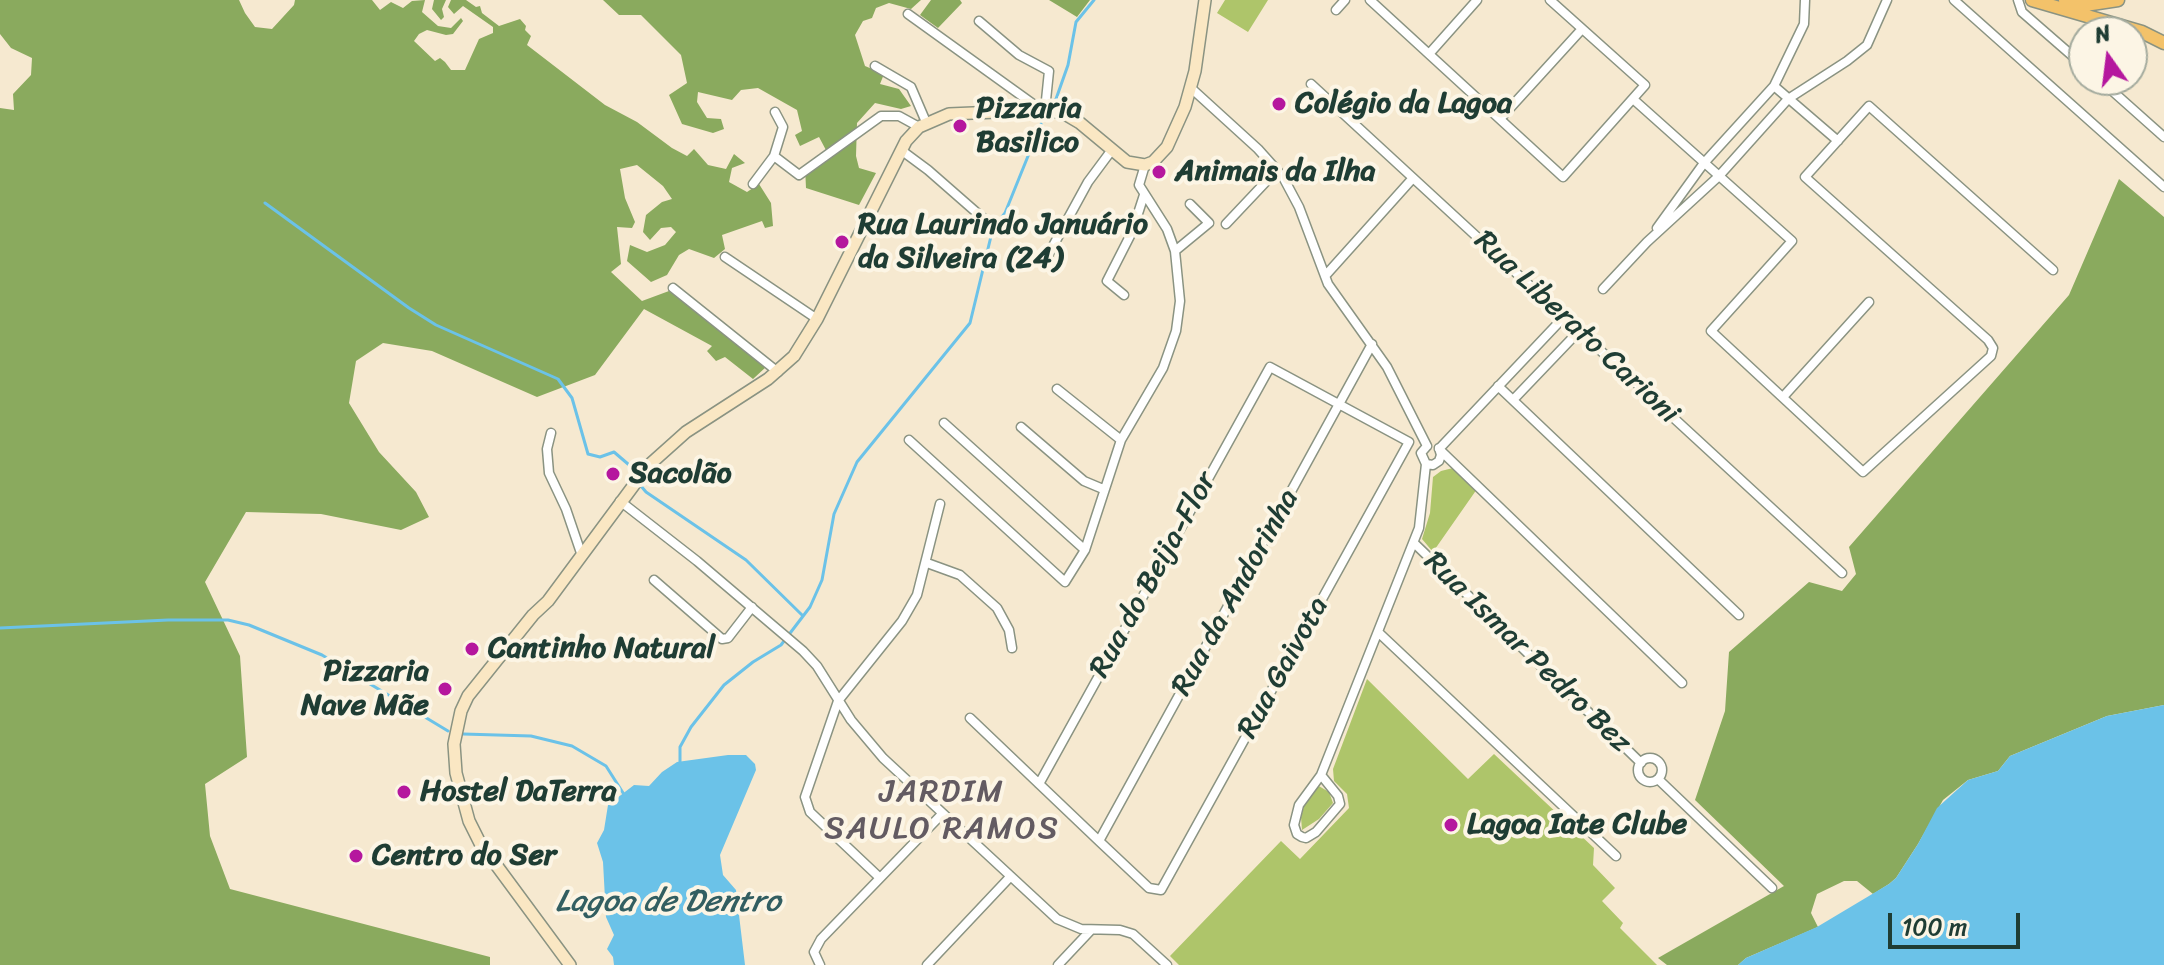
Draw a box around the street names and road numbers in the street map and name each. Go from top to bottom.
street label: Rua Liberato Carioni [1466,224,1686,432]
street label: Rua do Beija-Flor [1083,466,1225,684]
street label: Rua da Andorinha [1164,484,1308,702]
street label: Rua Ismar Pedro Bez [1416,545,1638,761]
street label: Rua Gaivota [1230,591,1338,745]

